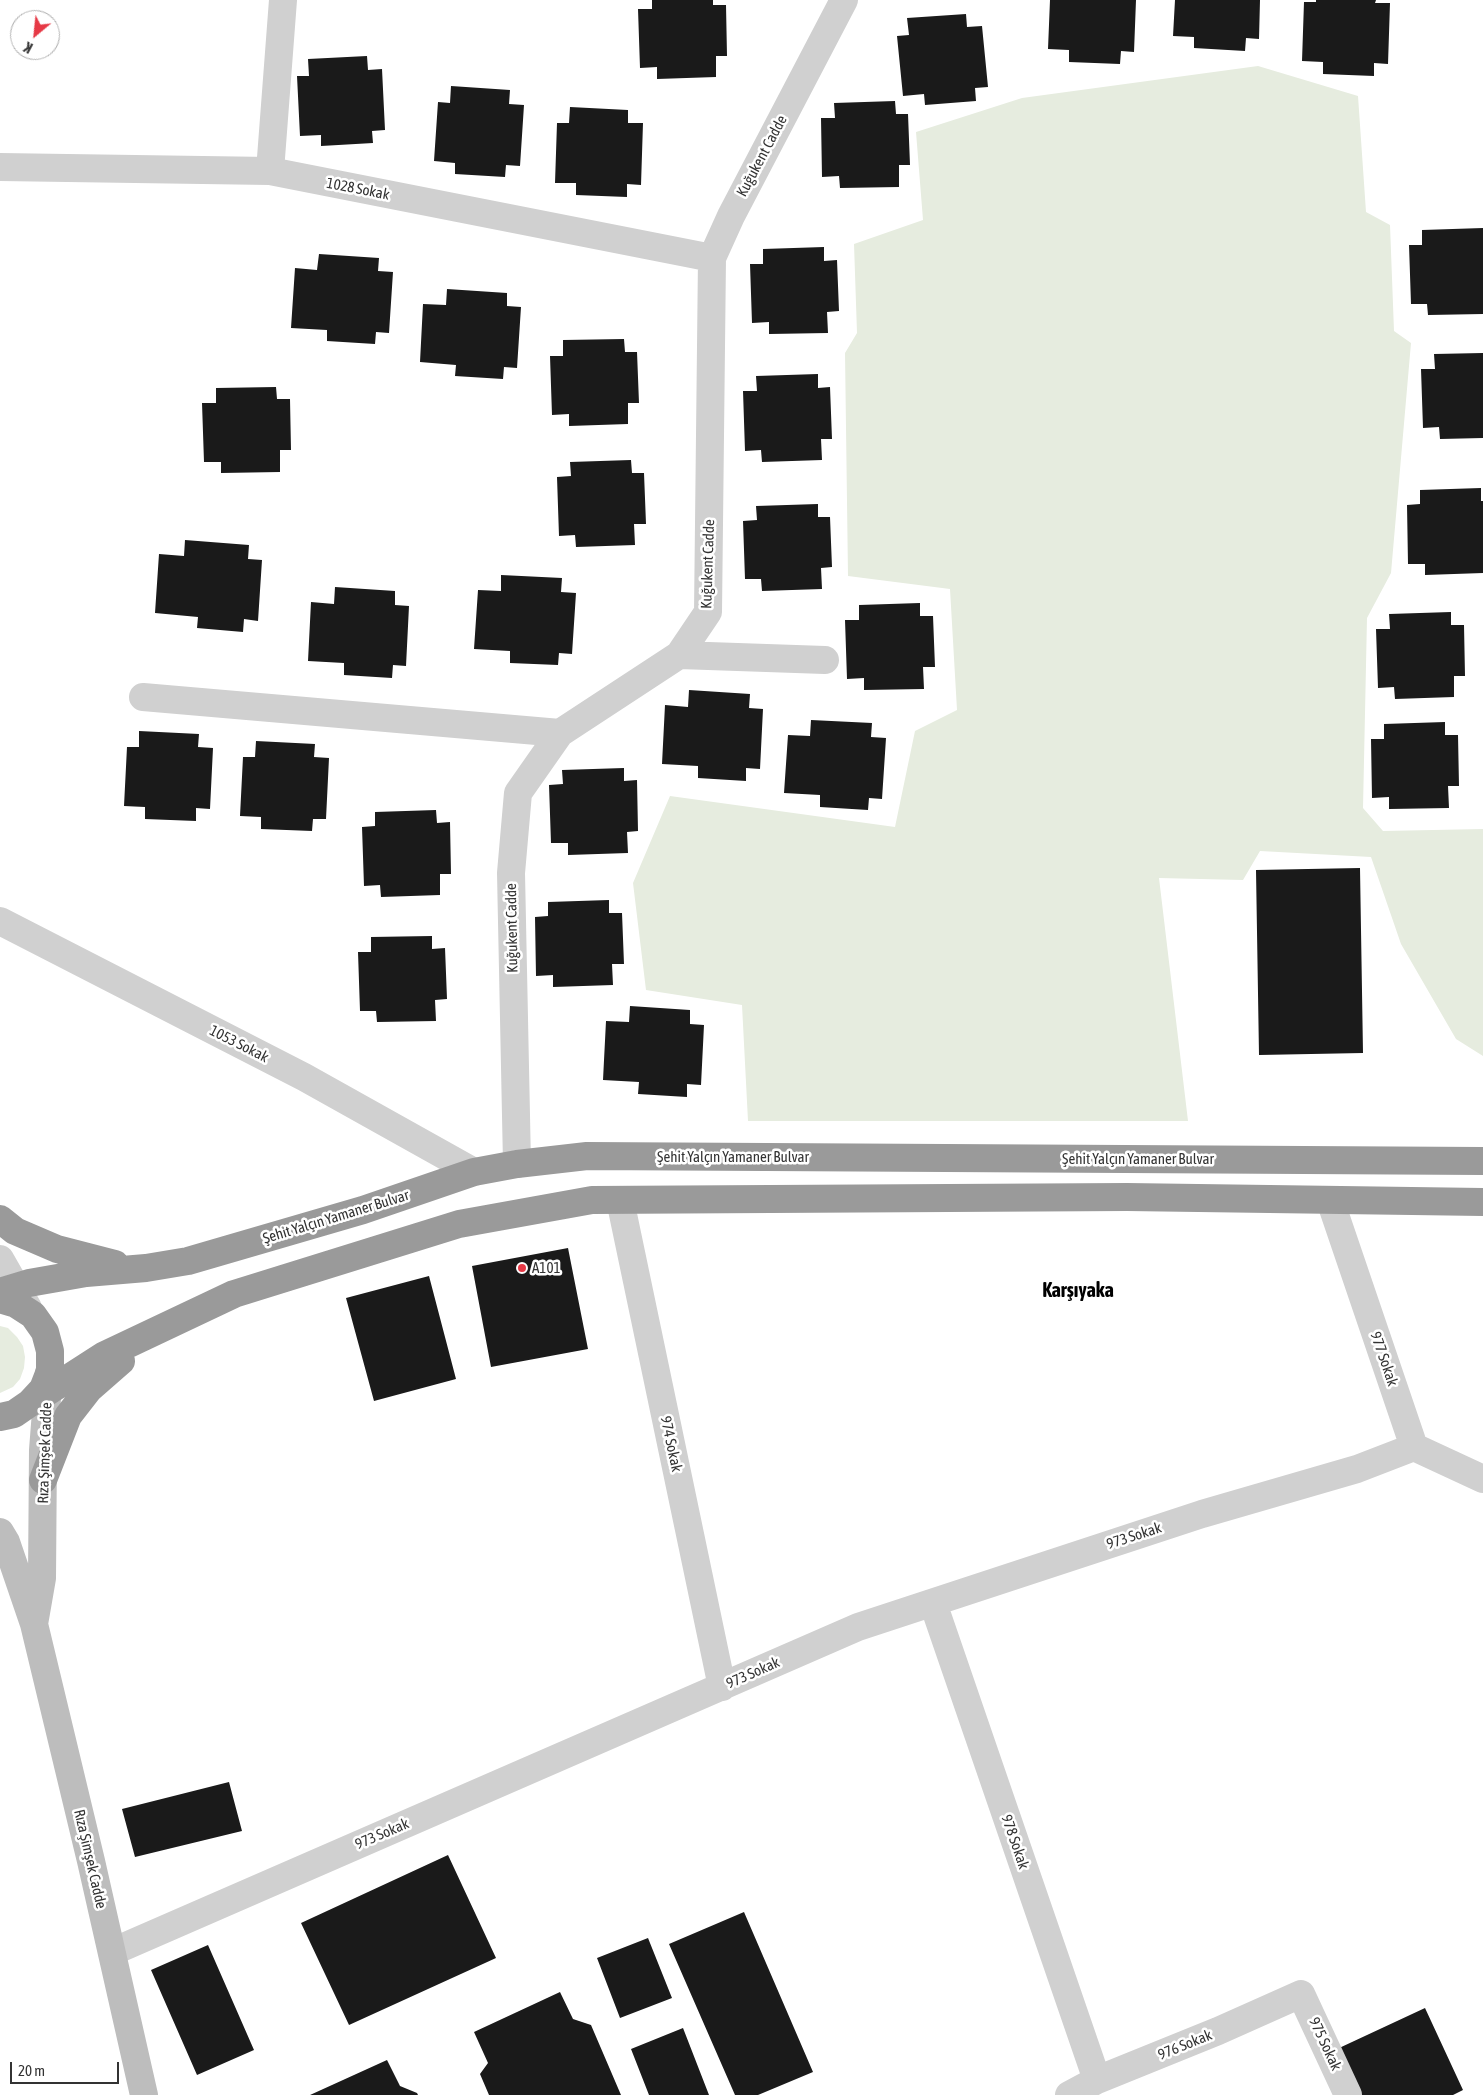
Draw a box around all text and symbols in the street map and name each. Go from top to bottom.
north arrow [10,10,60,60]
text: K [22,39,35,56]
street label: Kuğukent Cadde [733,112,791,200]
street label: 1028 Sokak [325,174,391,204]
street label: Kuğukent Cadde [697,519,719,609]
street label: Kuğukent Cadde [502,883,522,973]
street label: 1053 Sokak [206,1022,272,1066]
street label: Şehit Yalçın Yamaner Bulvar [657,1148,809,1166]
street label: Şehit Yalçın Yamaner Bulvar [1062,1150,1214,1168]
street label: Şehit Yalçın Yamaner Bulvar [261,1186,411,1248]
place label: A101 [532,1259,560,1277]
marker: A101 [516,1262,528,1274]
district label: Karşıyaka [1042,1279,1114,1303]
street label: 977 Sokak [1366,1329,1402,1389]
street label: Rıza Şimşek Cadde [34,1402,56,1504]
street label: 974 Sokak [656,1414,686,1474]
street label: 973 Sokak [1104,1519,1164,1553]
street label: 973 Sokak [723,1653,783,1693]
street label: Rıza Şimşek Cadde [70,1808,110,1910]
street label: 978 Sokak [997,1812,1033,1872]
street label: 973 Sokak [352,1815,412,1853]
street label: 975 Sokak [1305,2014,1345,2074]
street label: 976 Sokak [1155,2026,1215,2064]
scale bar [12,2052,121,2084]
text: 20 m [18,2062,45,2079]

